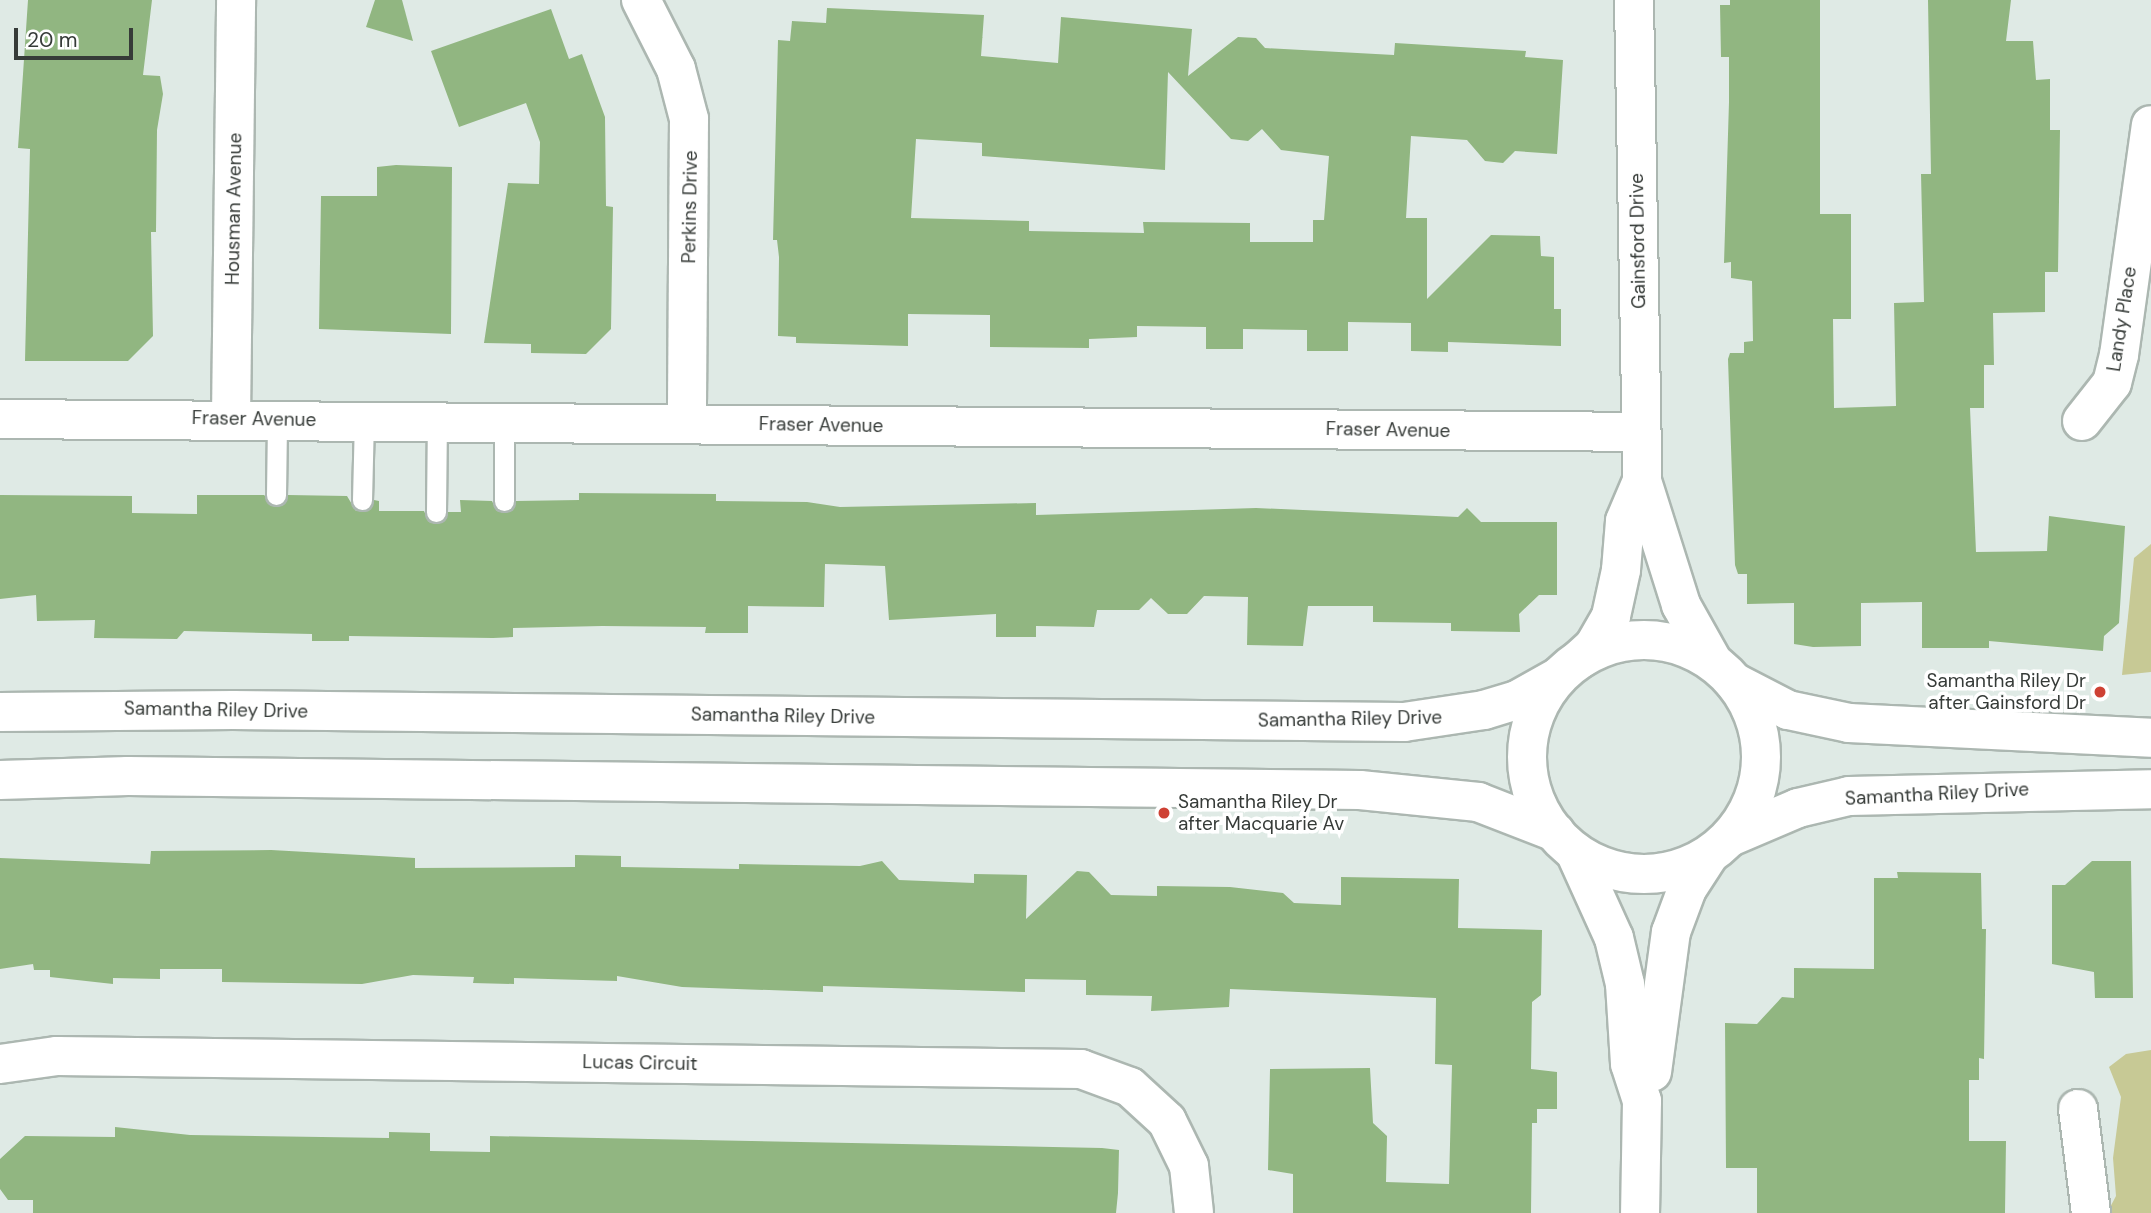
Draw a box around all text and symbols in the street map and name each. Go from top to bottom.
scale bar [18,14,136,58]
text: 20 m [27,26,78,54]
street label: Housman Avenue [221,133,247,285]
street label: Perkins Drive [678,150,702,264]
street label: Gainsford Drive [1625,173,1651,309]
street label: Landy Place [2102,265,2142,373]
street label: Fraser Avenue [192,407,316,431]
street label: Fraser Avenue [759,413,883,437]
street label: Fraser Avenue [1326,418,1450,442]
place label: Samantha Riley Dr after Gainsford Dr [1926,670,2086,714]
marker: Samantha Riley Dr after Gainsford Dr [2092,684,2108,700]
street label: Samantha Riley Drive [124,697,308,723]
street label: Samantha Riley Drive [691,703,875,729]
street label: Samantha Riley Drive [1258,706,1442,732]
street label: Samantha Riley Drive [1844,778,2030,810]
place label: Samantha Riley Dr after Macquarie Av [1178,791,1344,835]
marker: Samantha Riley Dr after Macquarie Av [1156,805,1172,821]
street label: Lucas Circuit [582,1051,698,1075]

